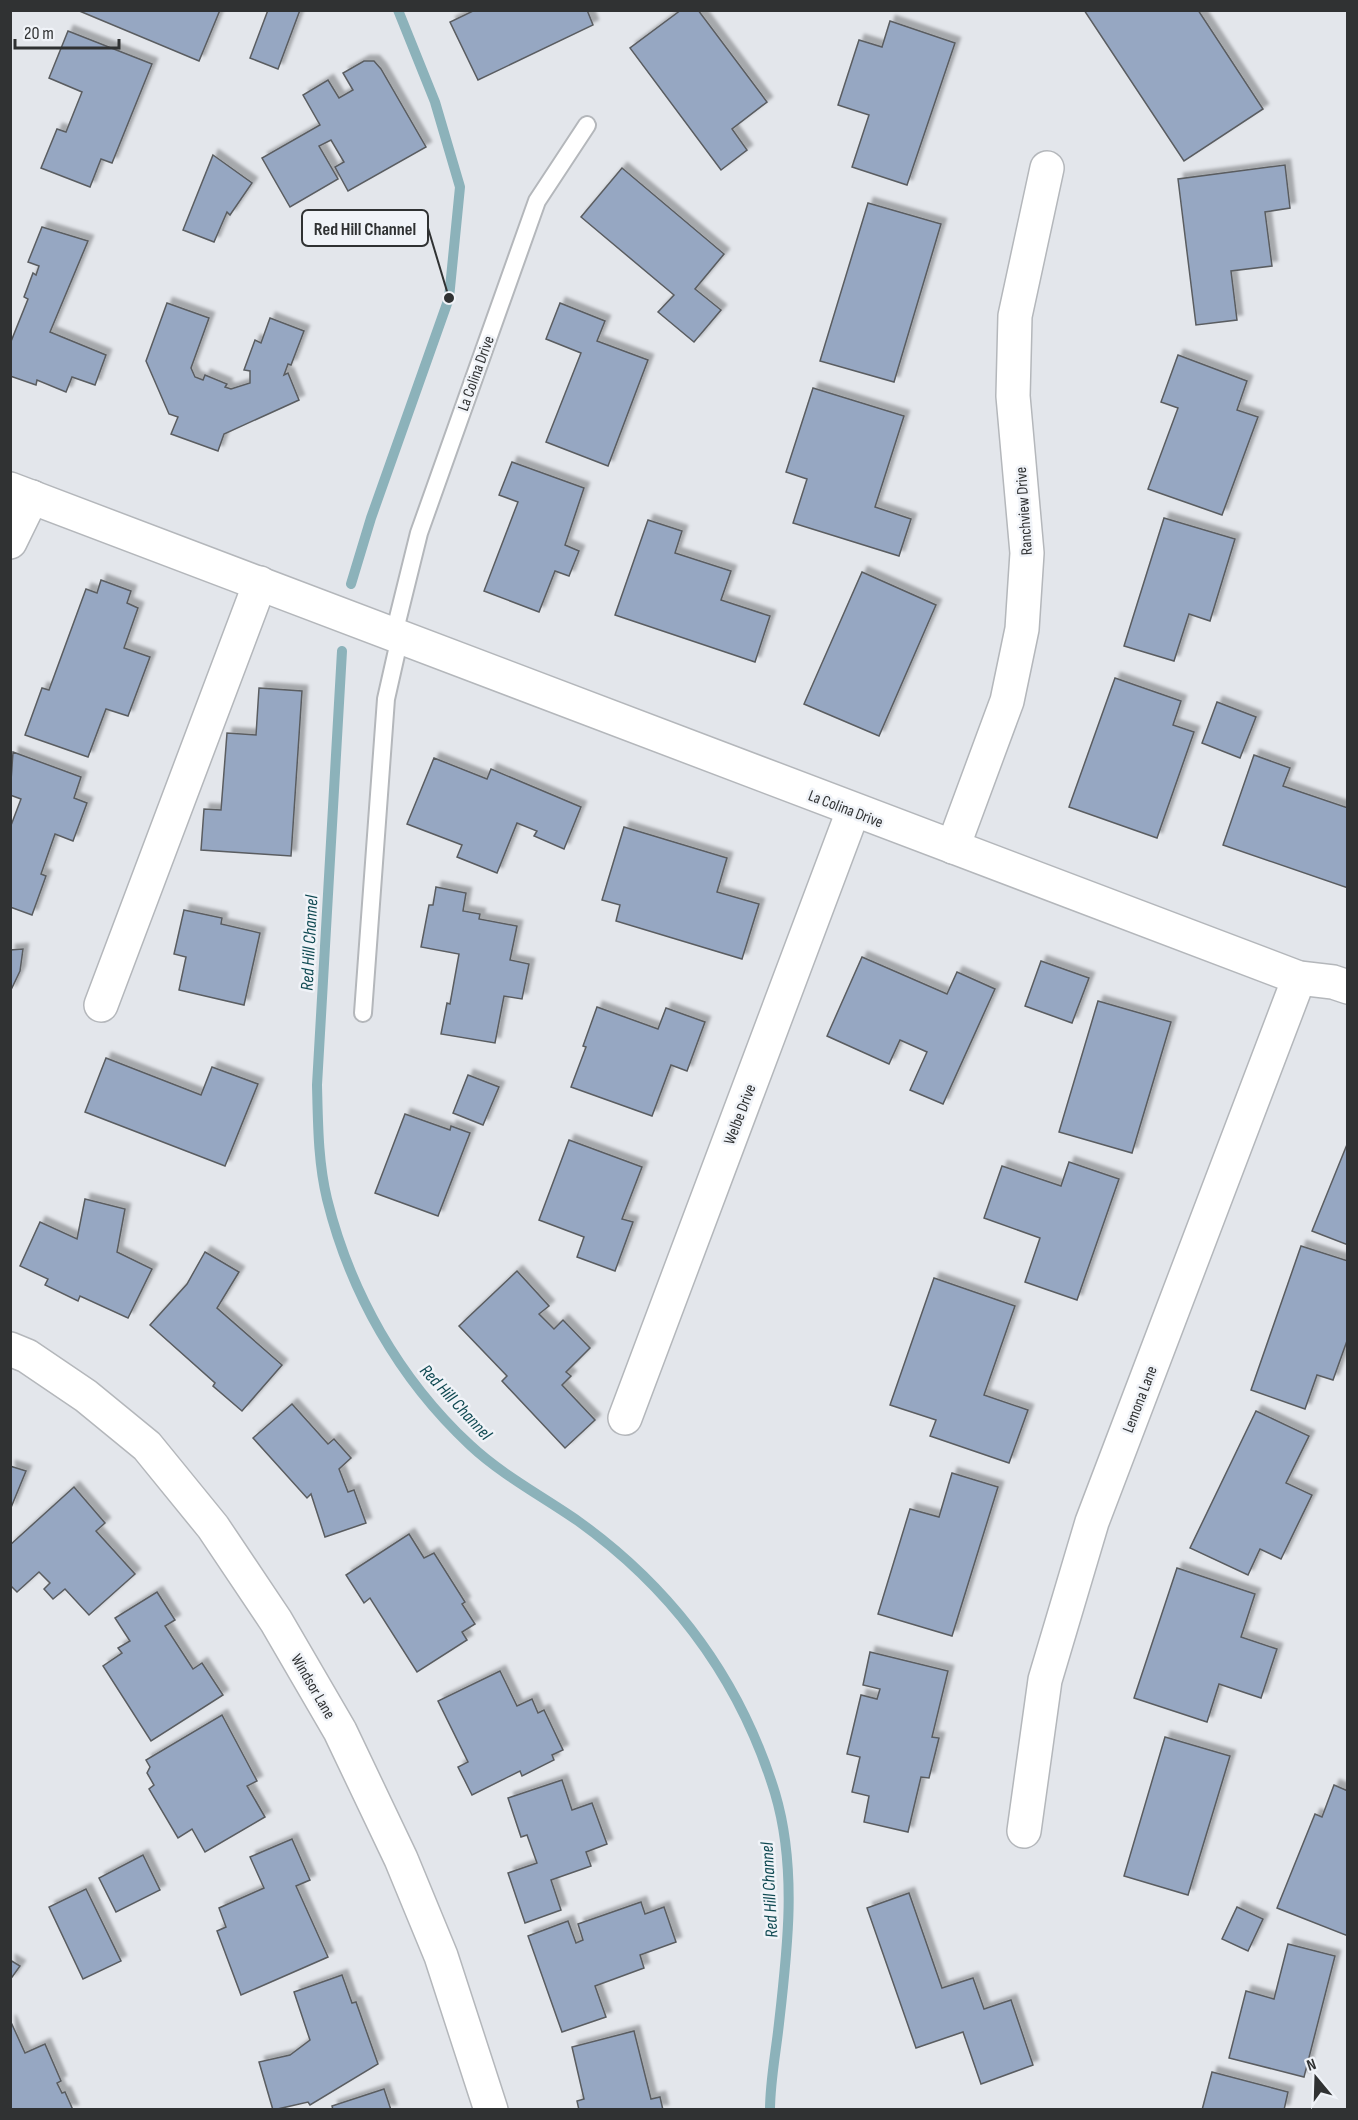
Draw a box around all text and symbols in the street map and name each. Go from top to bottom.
scale bar [15,12,118,50]
text: 20 m [24,23,54,44]
callout: Red Hill Channel [302,210,428,246]
text: Red Hill Channel [314,219,416,240]
street label: La Colina Drive [454,333,499,414]
street label: Ranchview Drive [1012,466,1037,556]
street label: La Colina Drive [805,786,886,832]
water label: Red Hill Channel [297,894,323,991]
street label: Welbe Drive [720,1082,761,1147]
water label: Red Hill Channel [415,1360,496,1445]
street label: Lemona Lane [1119,1363,1162,1436]
street label: Windsor Lane [287,1651,339,1723]
water label: Red Hill Channel [756,1841,782,1938]
north arrow [1286,2048,1346,2108]
text: N [1304,2055,1319,2076]

